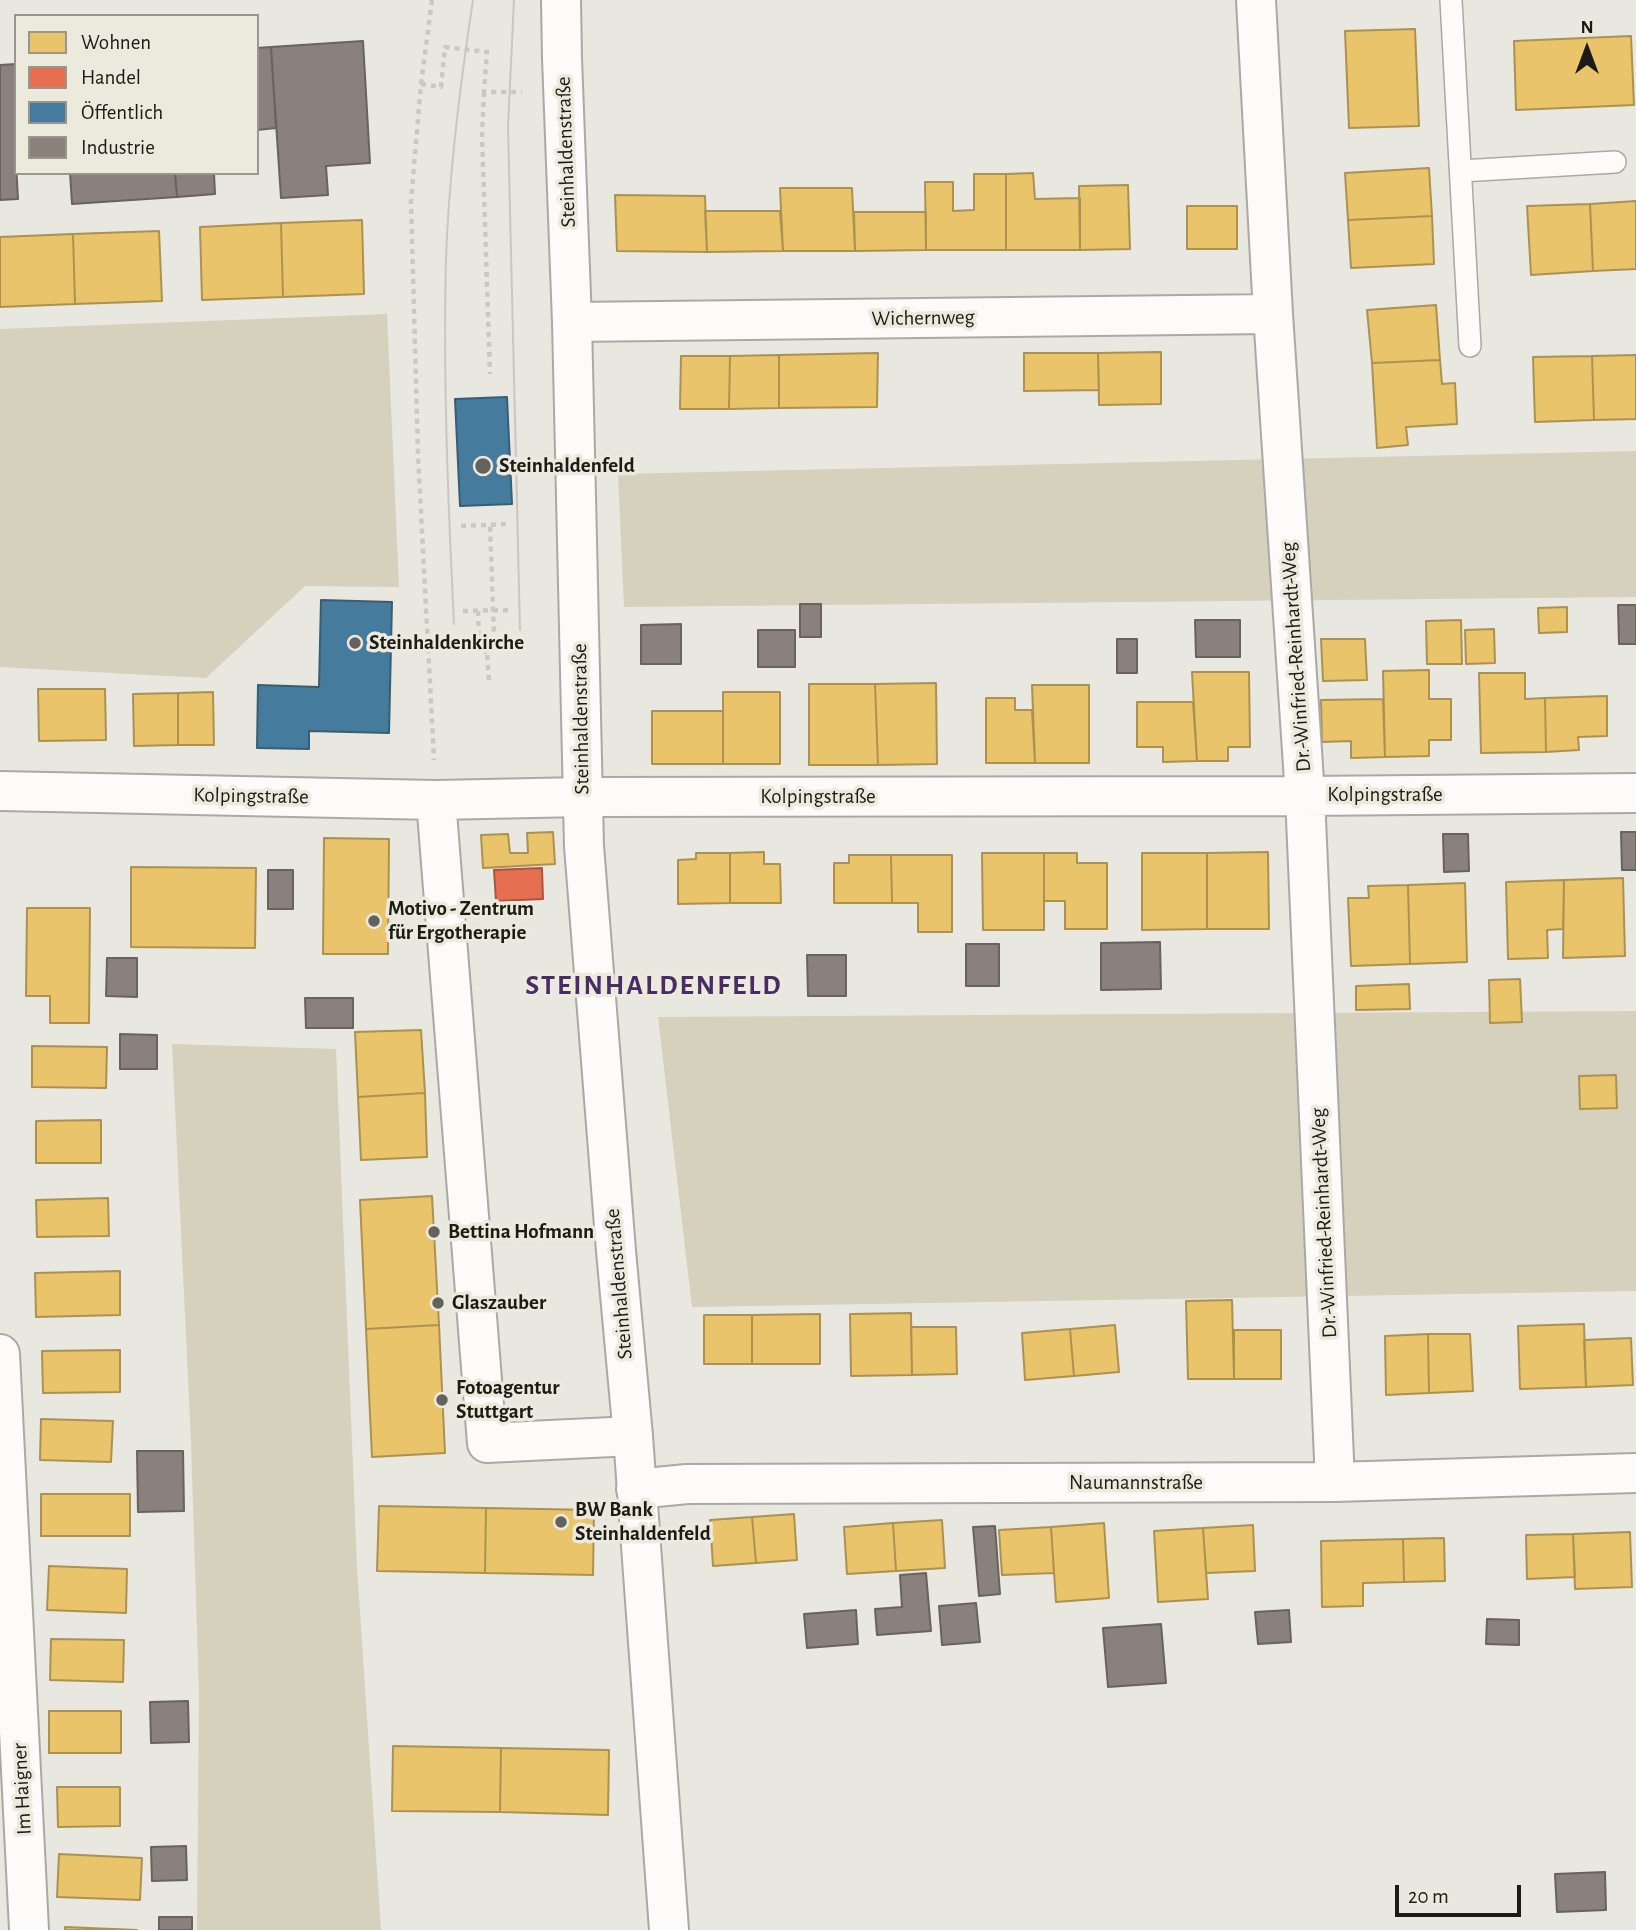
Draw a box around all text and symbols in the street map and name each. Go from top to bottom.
legend [14,14,259,175]
north arrow [1552,14,1622,84]
text: N [1580,18,1594,37]
text: Wohnen [81,32,151,53]
text: Handel [81,67,141,88]
street label: Steinhaldenstraße [551,76,581,228]
text: Öffentlich [81,102,163,123]
text: Industrie [81,137,155,158]
street label: Wichernweg [871,305,975,331]
place label: Steinhaldenfeld [499,453,635,479]
marker: Steinhaldenfeld [473,456,493,476]
street label: Dr.-Winfried-Reinhardt-Weg [1275,541,1317,773]
place label: Steinhaldenkirche [369,630,524,656]
marker: Steinhaldenkirche [347,635,363,651]
street label: Steinhaldenstraße [567,643,595,795]
street label: Kolpingstraße [193,782,309,810]
street label: Kolpingstraße [1327,782,1443,808]
street label: Kolpingstraße [760,784,876,810]
place label: Motivo - Zentrum für Ergotherapie [388,896,534,946]
marker: Motivo - Zentrum für Ergotherapie [366,913,382,929]
district label: STEINHALDENFELD [527,969,781,1003]
street label: Dr.-Winfried-Reinhardt-Weg [1305,1107,1343,1339]
street label: Steinhaldenstraße [600,1208,638,1360]
place label: Bettina Hofmann [448,1219,594,1245]
marker: Bettina Hofmann [426,1224,442,1240]
place label: Glaszauber [452,1290,546,1316]
marker: Glaszauber [430,1295,446,1311]
place label: Fotoagentur Stuttgart [456,1375,560,1425]
marker: Fotoagentur Stuttgart [434,1392,450,1408]
street label: Naumannstraße [1069,1470,1203,1496]
place label: BW Bank Steinhaldenfeld [575,1497,711,1547]
marker: BW Bank Steinhaldenfeld [553,1514,569,1530]
street label: Im Haigner [7,1742,37,1836]
scale bar [1398,1870,1524,1914]
text: 20 m [1408,1886,1449,1907]

